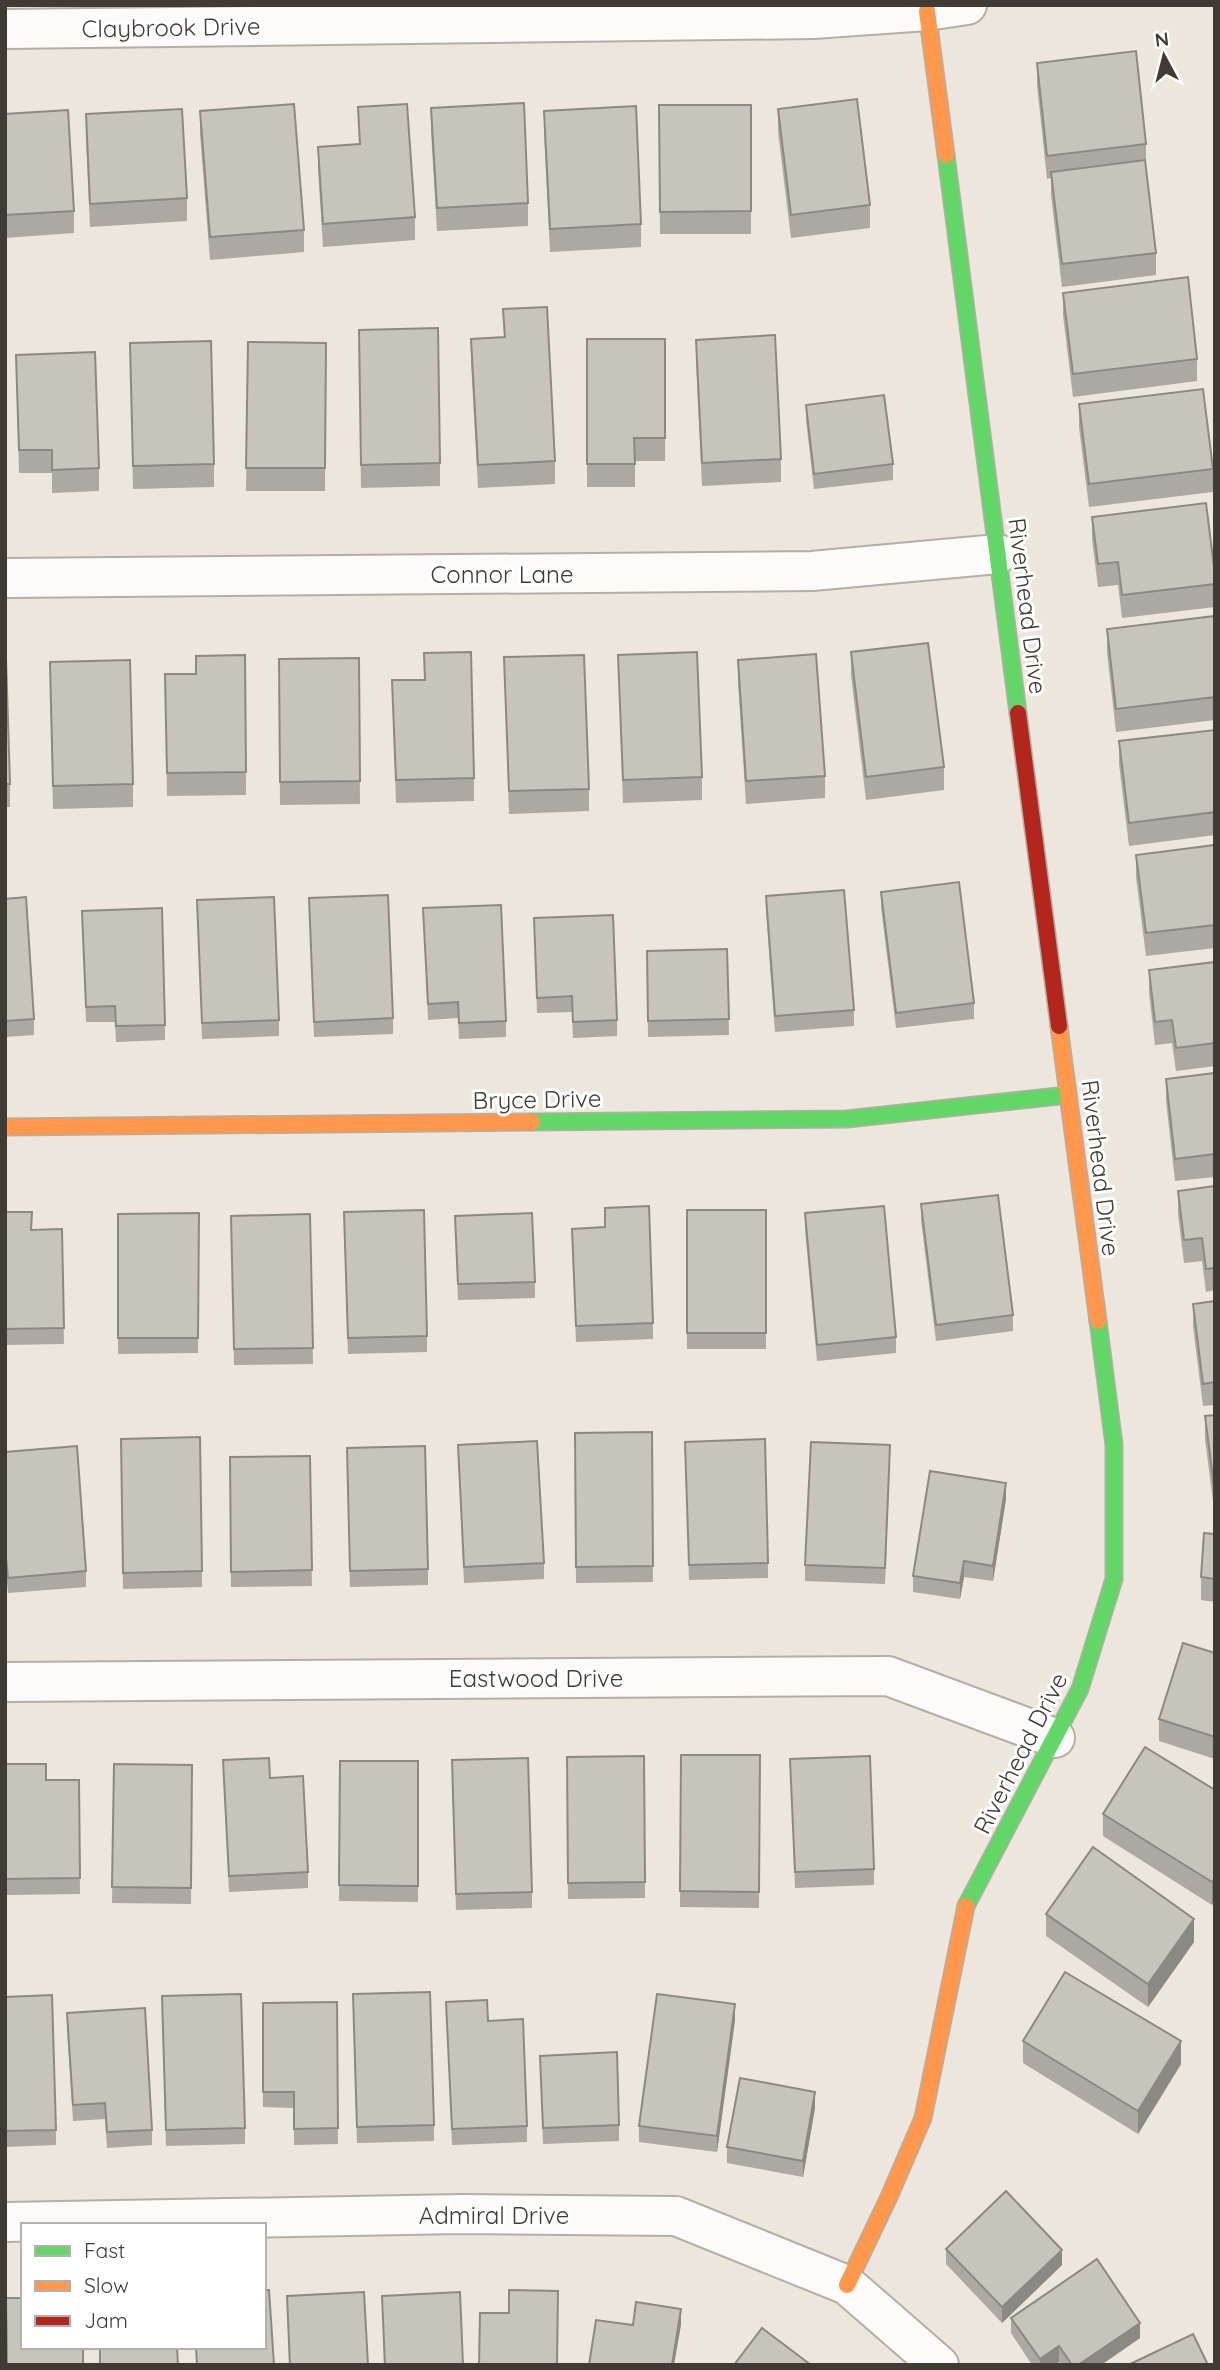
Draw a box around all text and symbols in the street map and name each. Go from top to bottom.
street label: Claybrook Drive [81,10,261,44]
north arrow [1129,21,1199,91]
text: N [1154,26,1170,52]
street label: Riverhead Drive [1002,516,1054,696]
street label: Connor Lane [431,559,573,589]
street label: Riverhead Drive [1075,1078,1127,1258]
street label: Bryce Drive [472,1083,602,1115]
street label: Eastwood Drive [449,1663,623,1693]
street label: Riverhead Drive [966,1667,1074,1839]
street label: Admiral Drive [419,2200,569,2230]
legend [21,2223,266,2349]
text: Fast [84,2237,125,2263]
text: Slow [84,2272,129,2298]
text: Jam [84,2307,128,2333]

